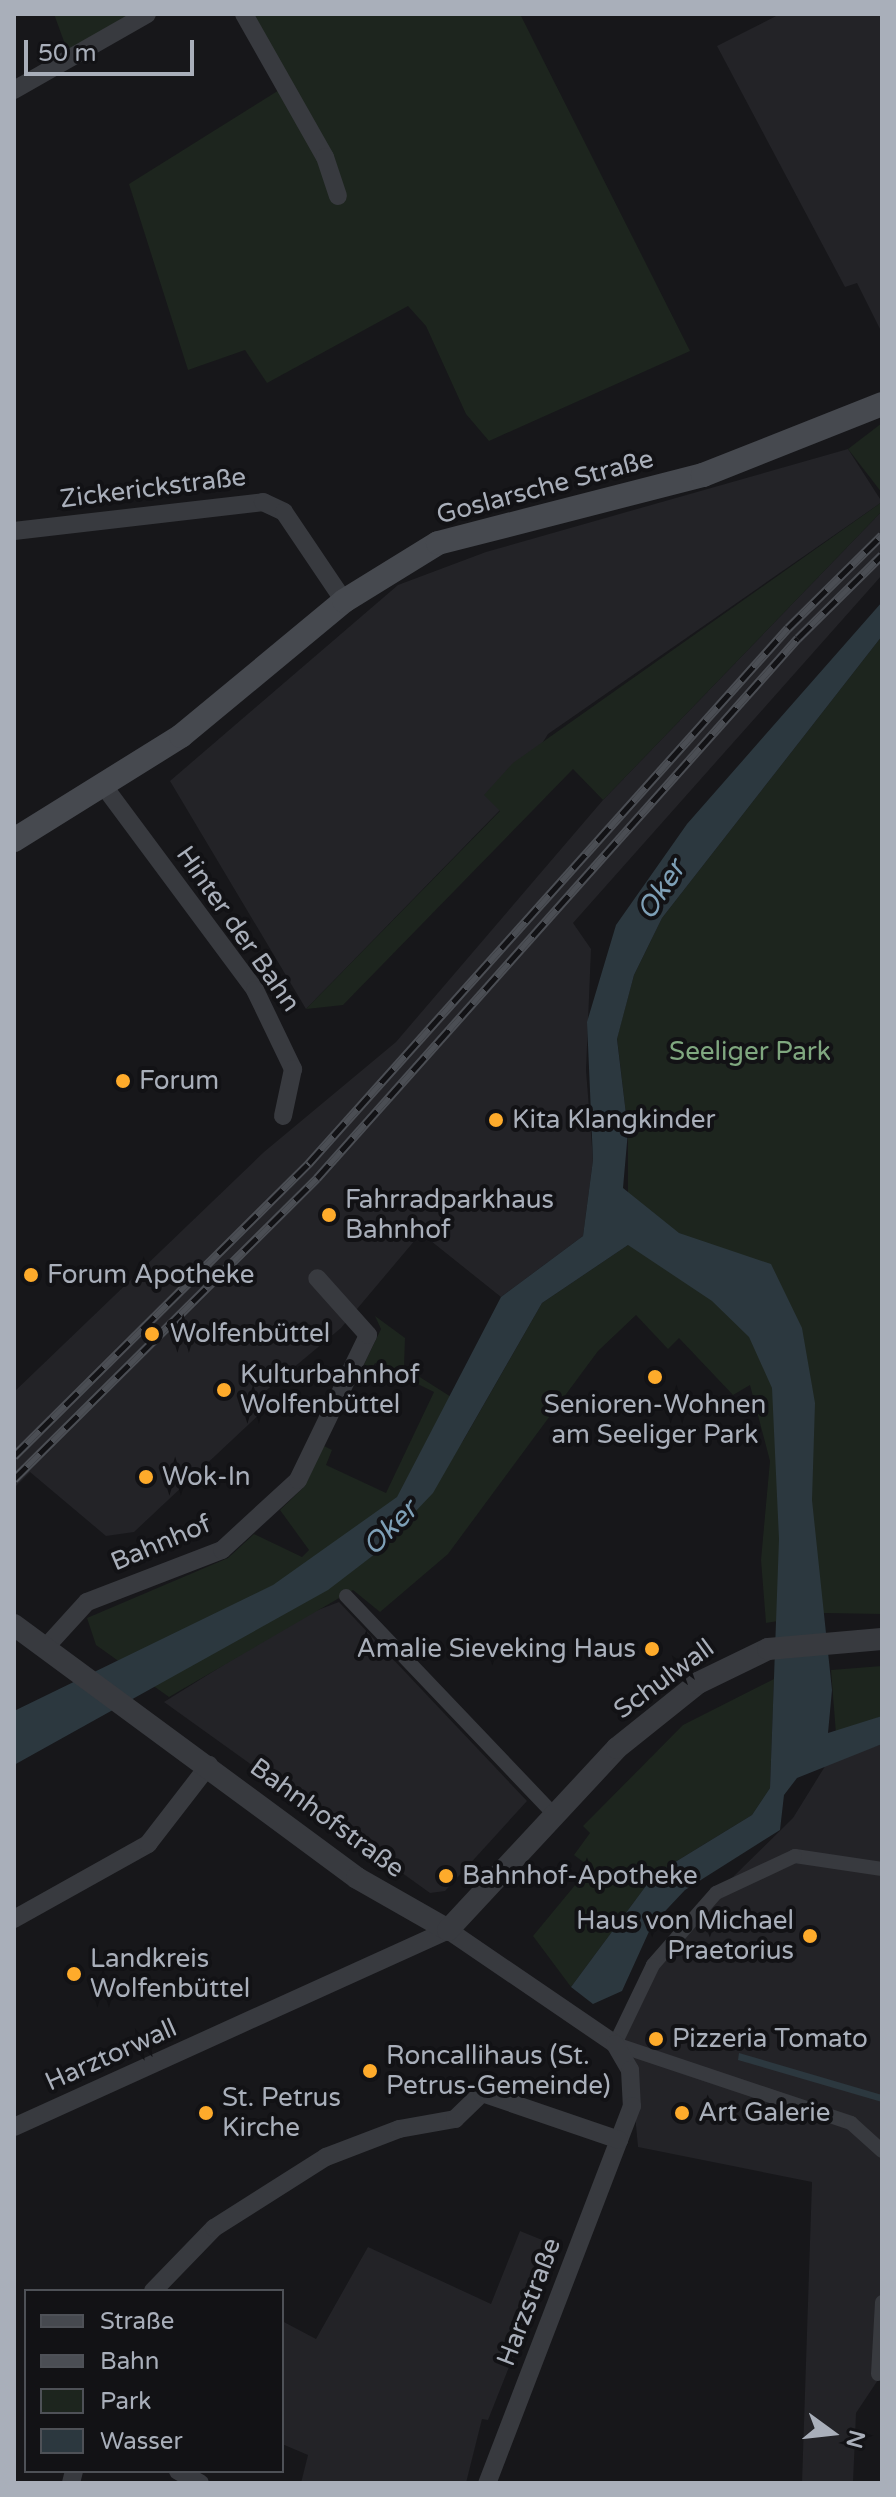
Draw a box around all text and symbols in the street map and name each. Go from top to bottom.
scale bar [28,24,198,74]
text: 50 m [38,39,96,68]
street label: Goslarsche Straße [433,443,657,531]
street label: Zickerickstraße [58,461,248,515]
street label: Hinter der Bahn [169,840,307,1018]
water label: Oker [629,854,693,926]
park label: Seeliger Park [669,1036,831,1068]
place label: Forum [139,1065,219,1097]
marker: Forum [114,1072,132,1090]
place label: Kita Klangkinder [512,1104,716,1136]
marker: Kita Klangkinder [487,1111,505,1129]
place label: Fahrradparkhaus Bahnhof [345,1184,554,1246]
marker: Fahrradparkhaus Bahnhof [320,1206,338,1224]
place label: Forum Apotheke [47,1259,254,1291]
marker: Forum Apotheke [22,1266,40,1284]
place label: Wolfenbüttel [170,1318,330,1350]
marker: Wolfenbüttel [141,1323,163,1345]
place label: Kulturbahnhof Wolfenbüttel [240,1359,420,1420]
marker: Senioren-Wohnen am Seeliger Park [646,1368,664,1386]
marker: Kulturbahnhof Wolfenbüttel [215,1381,233,1399]
place label: Senioren-Wohnen am Seeliger Park [544,1389,766,1450]
place label: Wok-In [162,1461,251,1493]
marker: Wok-In [137,1468,155,1486]
water label: Oker [355,1493,425,1563]
street label: Bahnhof [106,1508,216,1578]
street label: Schulwall [608,1632,720,1726]
place label: Amalie Sieveking Haus [357,1633,636,1665]
marker: Amalie Sieveking Haus [643,1640,661,1658]
street label: Bahnhofstraße [244,1752,410,1884]
place label: Bahnhof-Apotheke [462,1860,698,1892]
marker: Bahnhof-Apotheke [437,1867,455,1885]
place label: Haus von Michael Praetorius [576,1905,794,1966]
marker: Haus von Michael Praetorius [801,1927,819,1945]
place label: Landkreis Wolfenbüttel [90,1943,250,2004]
marker: Landkreis Wolfenbüttel [65,1965,83,1983]
street label: Harztorwall [40,2012,182,2098]
place label: Pizzeria Tomato [672,2023,868,2055]
marker: Pizzeria Tomato [647,2030,665,2048]
place label: Roncallihaus (St. Petrus-Gemeinde) [386,2040,611,2102]
marker: Roncallihaus (St. Petrus-Gemeinde) [361,2062,379,2080]
place label: St. Petrus Kirche [222,2082,341,2144]
place label: Art Galerie [698,2097,831,2129]
marker: St. Petrus Kirche [197,2104,215,2122]
marker: Art Galerie [673,2104,691,2122]
street label: Harzstraße [490,2234,568,2370]
legend [24,2289,284,2473]
text: Straße [100,2307,174,2336]
text: Bahn [100,2347,159,2376]
text: Park [100,2387,151,2416]
north arrow [792,2393,872,2473]
text: Wasser [100,2427,183,2456]
text: N [840,2427,870,2451]

